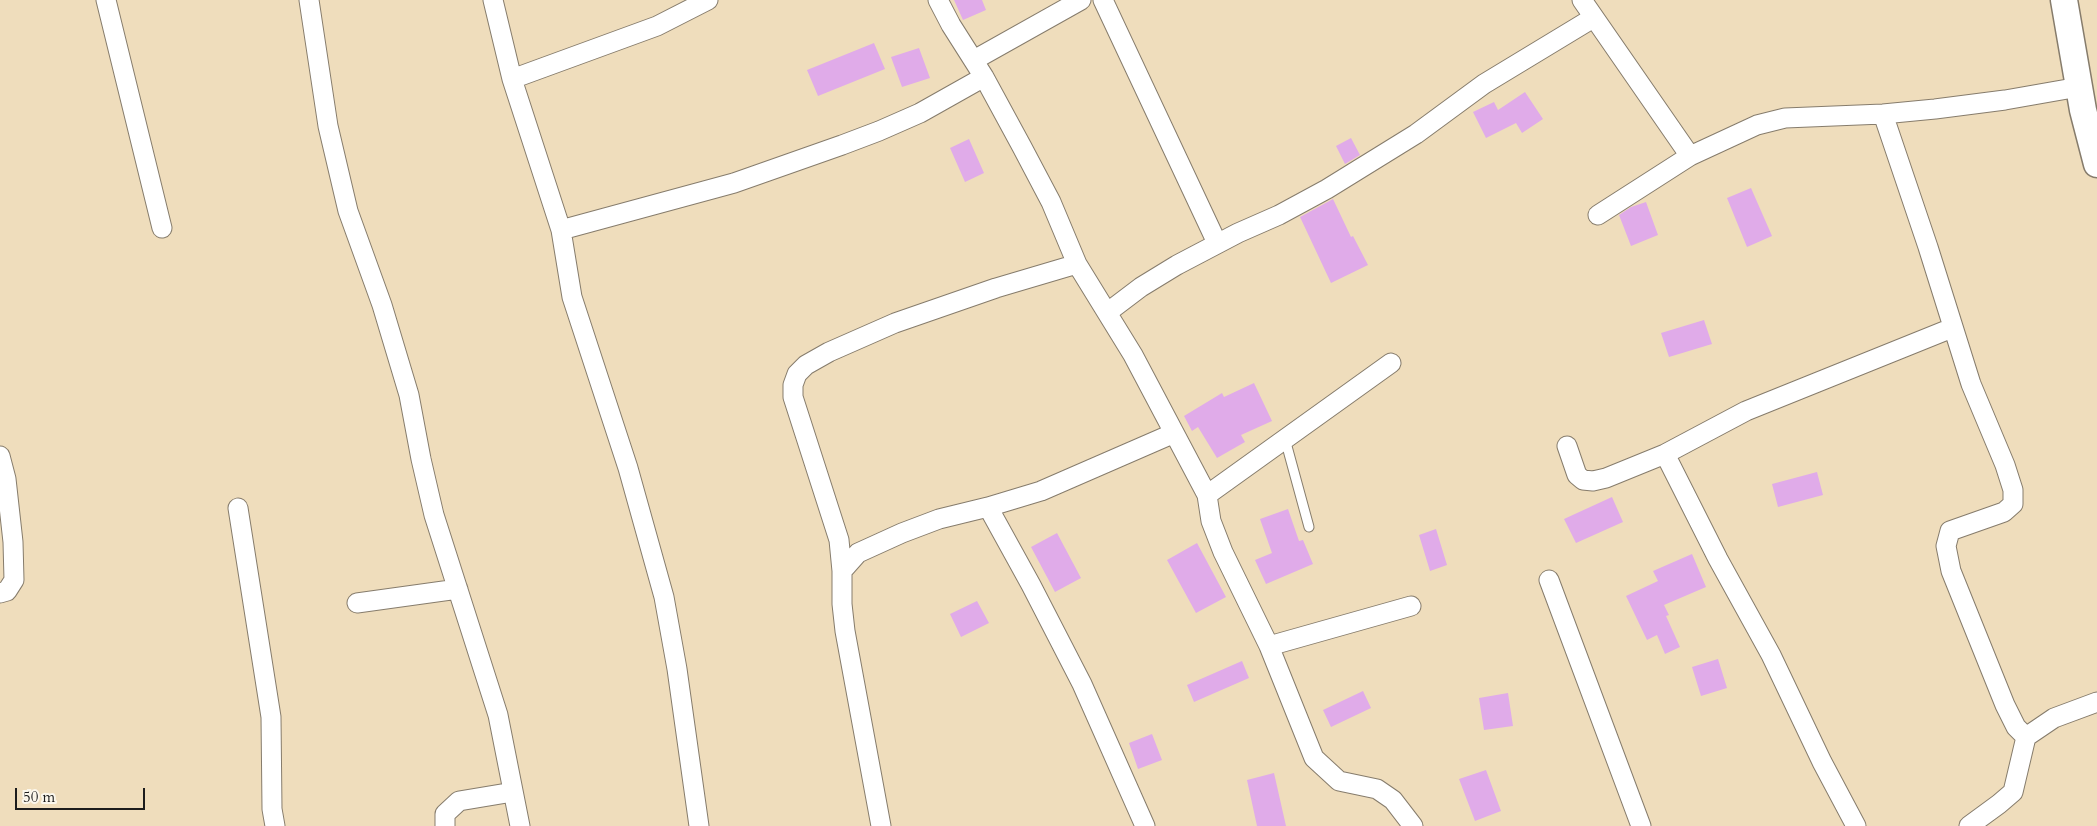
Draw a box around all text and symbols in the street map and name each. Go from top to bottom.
scale bar [18,778,148,810]
text: 50 m [23,787,55,807]

